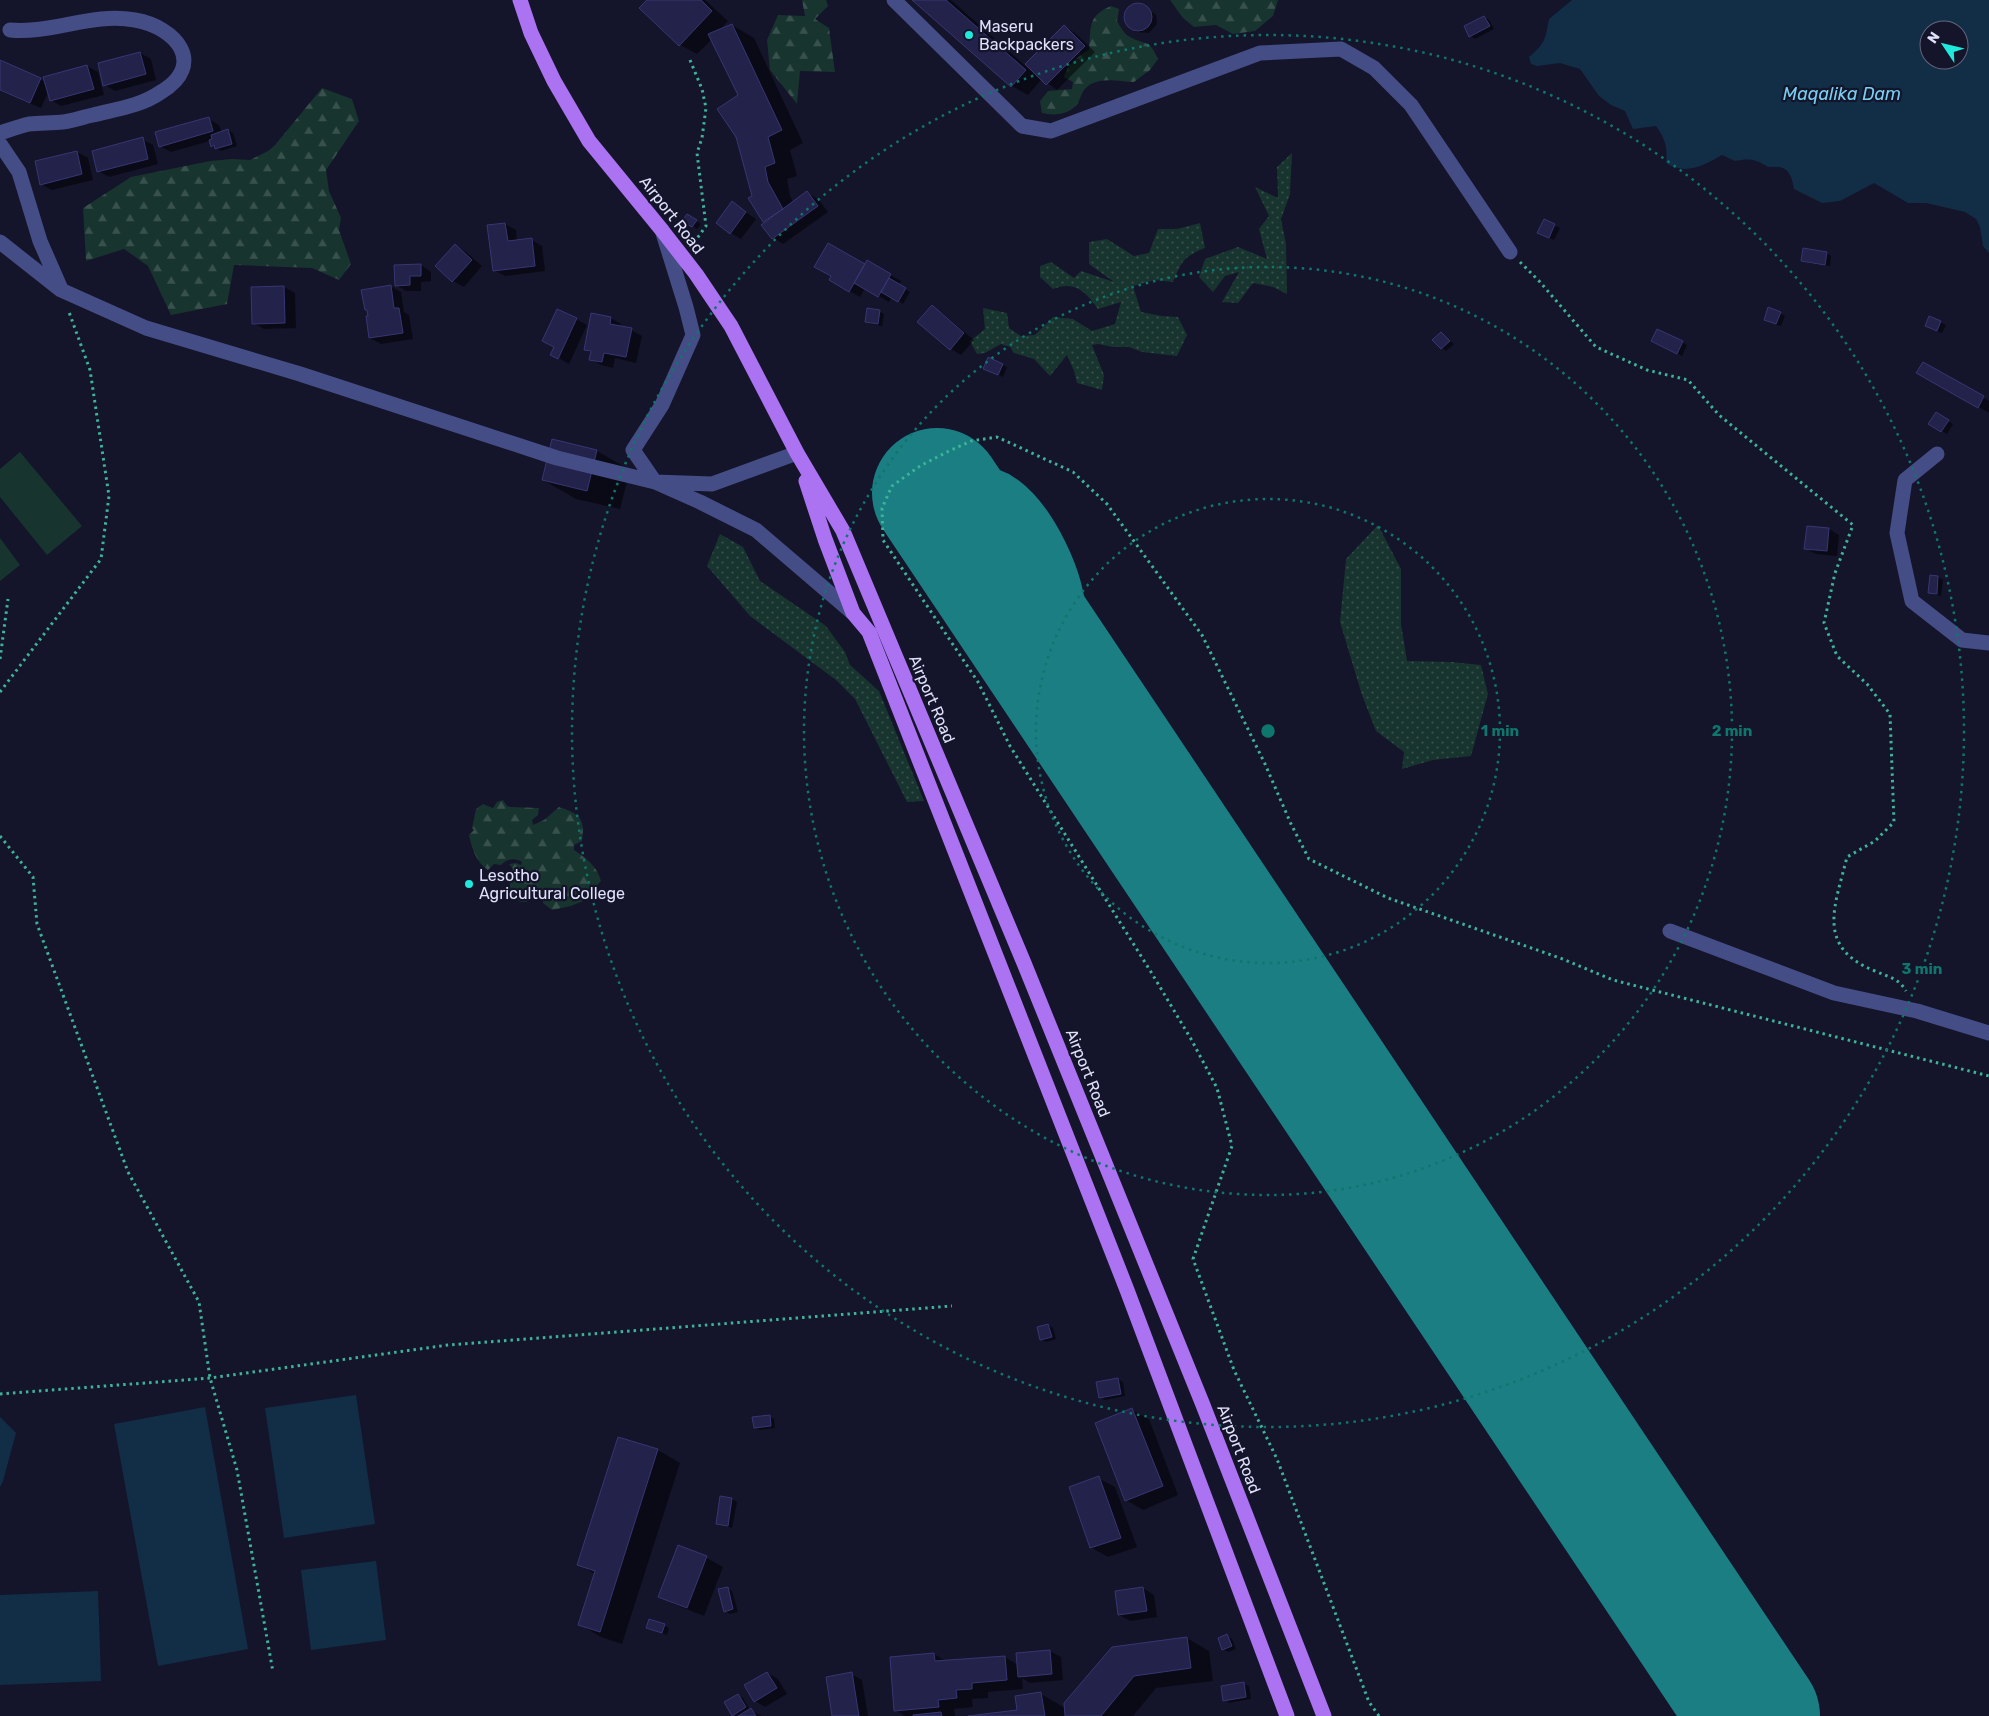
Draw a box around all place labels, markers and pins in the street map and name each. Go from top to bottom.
place label: Maseru Backpackers [979,17,1074,54]
marker: Maseru Backpackers [963,29,975,41]
centre of rings [1259,722,1277,740]
place label: Lesotho Agricultural College [479,866,625,903]
marker: Lesotho Agricultural College [463,878,475,890]

